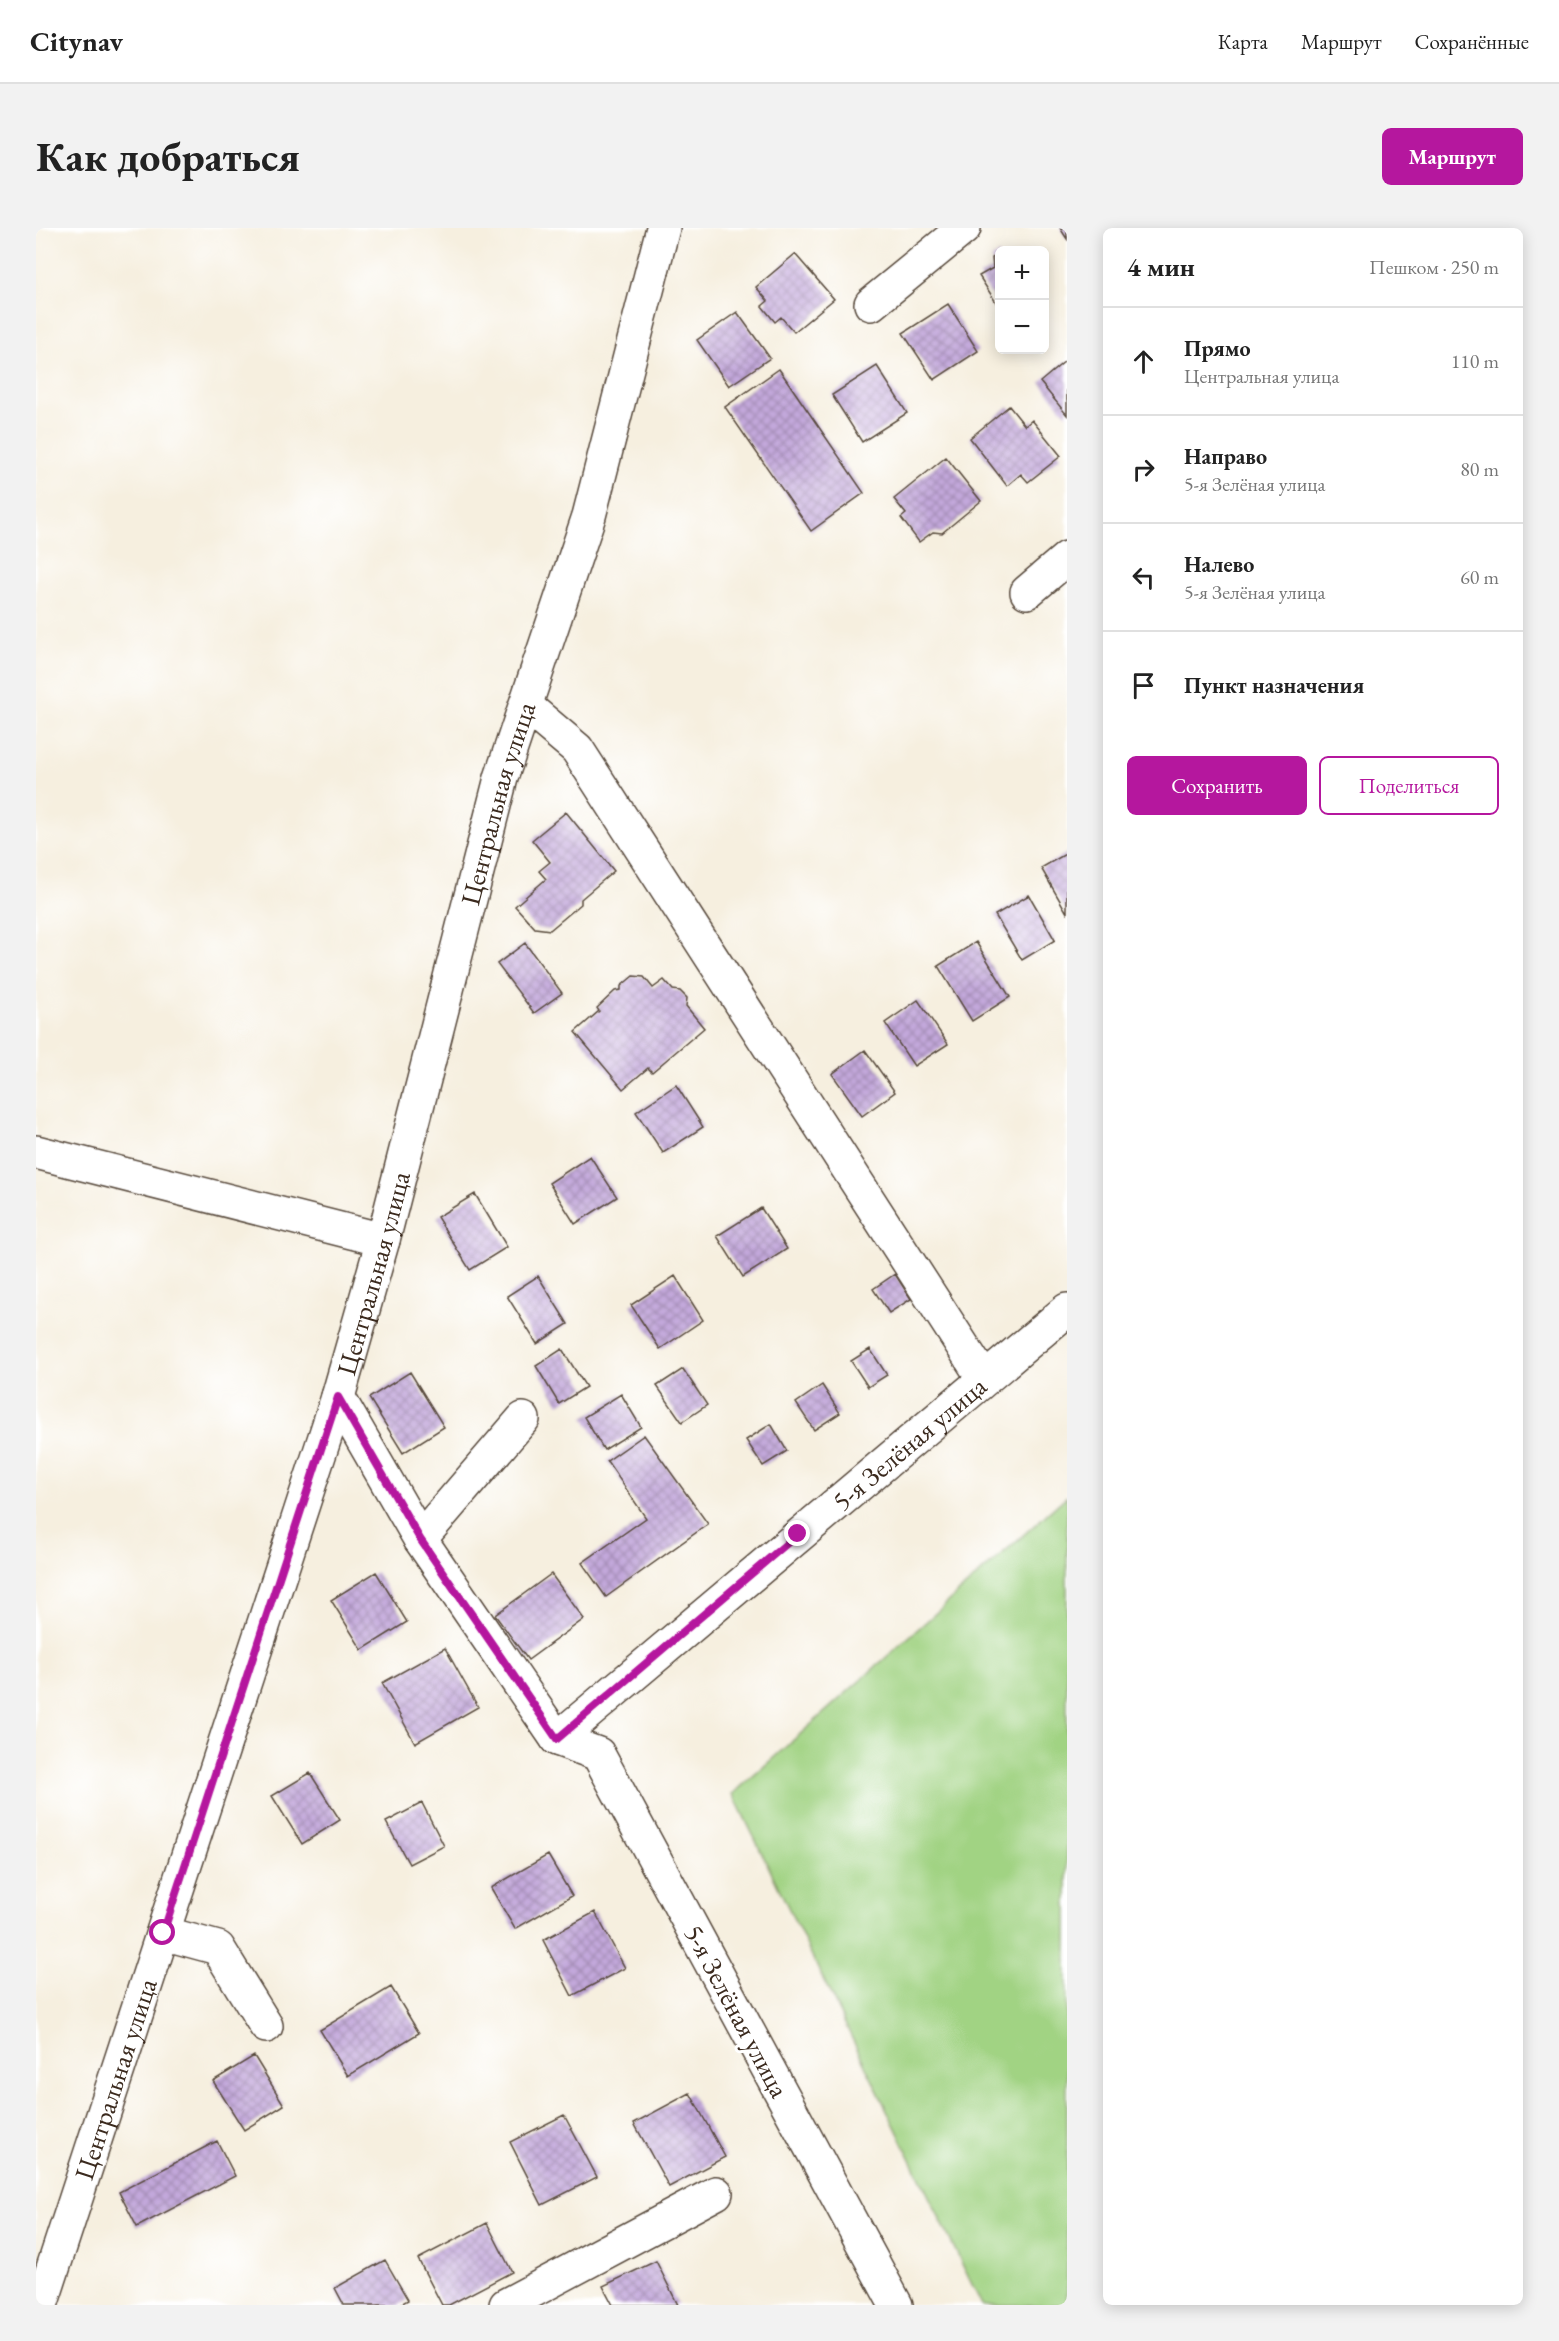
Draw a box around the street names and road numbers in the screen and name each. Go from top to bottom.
street label: Центральная улица [452,697,543,909]
street label: Центральная улица [328,1167,417,1379]
street label: 5-я Зелёная улица [825,1368,994,1518]
street label: 5-я Зелёная улица [677,1918,797,2104]
street label: Центральная улица [66,1973,164,2184]

